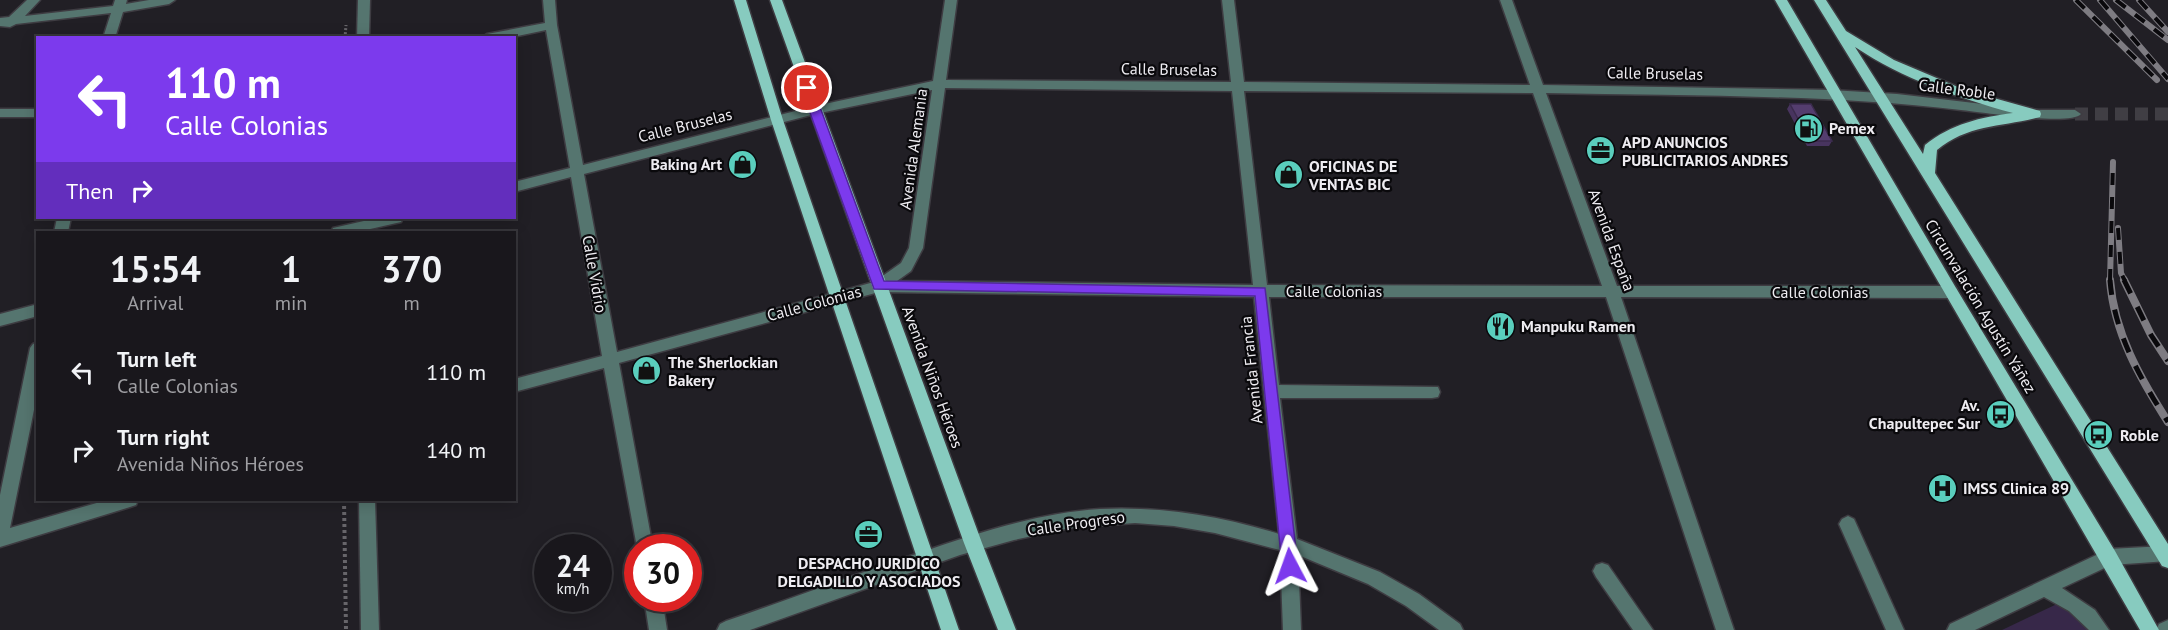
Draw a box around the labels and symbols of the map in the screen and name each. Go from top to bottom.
street label: Calle Bruselas [1121,58,1218,80]
pin [781,62,832,113]
street label: Calle Bruselas [1607,62,1704,84]
street label: Calle Roble [1917,74,1997,104]
street label: Avenida Alemania [895,87,931,211]
street label: Calle Bruselas [636,104,734,146]
fuel station icon: Pemex [1792,112,1824,144]
place label: Pemex [1829,118,1875,138]
place label: APD ANUNCIOS PUBLICITARIOS ANDRES [1622,132,1788,170]
office icon: APD ANUNCIOS PUBLICITARIOS ANDRES [1585,135,1617,167]
shop icon: Baking Art [727,148,759,180]
place label: Baking Art [650,154,722,174]
place label: OFICINAS DE VENTAS BIC [1308,156,1397,194]
shop icon: OFICINAS DE VENTAS BIC [1272,159,1304,191]
street label: Avenida España [1584,186,1640,294]
street label: Circunvalación Agustín Yáñez [1921,215,2041,397]
street label: Calle Vidrio [578,234,612,314]
street label: Calle Colonias [765,281,864,325]
street label: Calle Colonias [1286,281,1383,301]
street label: Calle Colonias [1772,282,1869,302]
street label: Avenida Niños Héroes [898,303,968,451]
restaurant icon: Manpuku Ramen [1484,310,1516,342]
street label: Avenida Francia [1235,315,1267,425]
place label: Manpuku Ramen [1521,316,1636,336]
place label: The Sherlockian Bakery [668,352,778,390]
shop icon: The Sherlockian Bakery [631,355,663,387]
place label: Av. Chapultepec Sur [1869,395,1980,433]
bus stop icon: Av. Chapultepec Sur [1985,398,2017,430]
bus stop icon: Roble [2083,419,2115,451]
place label: Roble [2120,425,2159,445]
hospital icon: IMSS Clinica 89 [1926,472,1958,504]
place label: IMSS Clinica 89 [1963,478,2069,498]
street label: Calle Progreso [1026,506,1126,540]
office icon: DESPACHO JURIDICO DELGADILLO Y ASOCIADOS [853,519,885,551]
speed limit sign: 30 [624,534,702,612]
position arrow [1258,534,1322,598]
place label: DESPACHO JURIDICO DELGADILLO Y ASOCIADOS [778,553,960,591]

